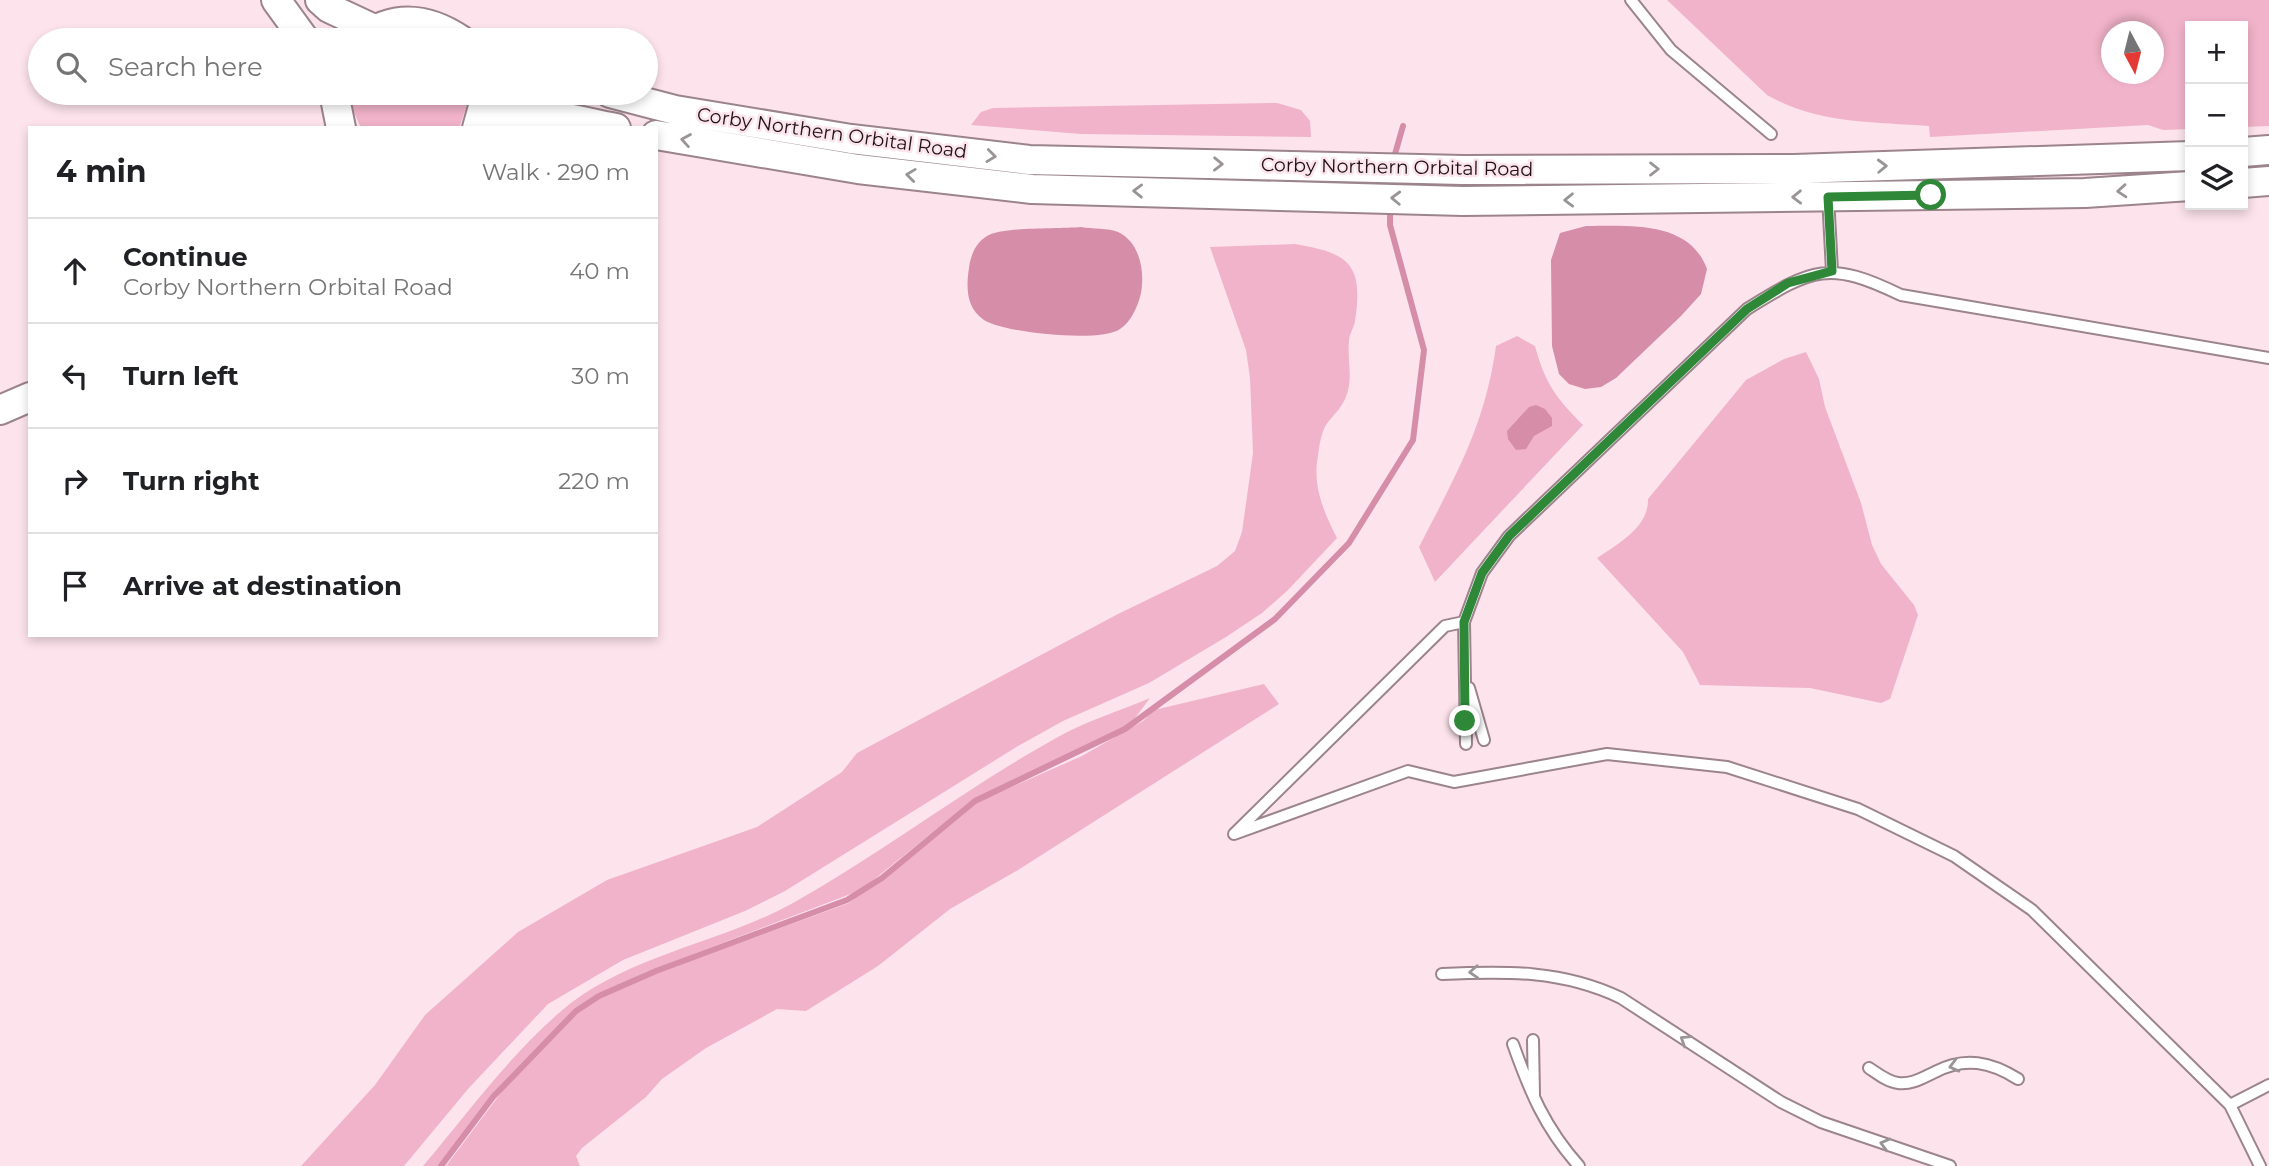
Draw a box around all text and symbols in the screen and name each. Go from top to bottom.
north arrow [2101,21,2164,84]
map controls [2185,21,2248,210]
button: + [2185,21,2248,84]
search box [28,28,658,105]
icon: search [52,48,90,86]
text: Search here [108,51,263,83]
button: − [2185,84,2248,147]
street label: Corby Northern Orbital Road [695,103,969,163]
one-way arrow [680,133,692,148]
button: layers [2185,147,2248,210]
one-way arrow [985,148,997,163]
text: 4 min [56,153,146,190]
street label: Corby Northern Orbital Road [1261,153,1533,181]
one-way arrow [1213,156,1224,172]
text: Walk · 290 m [482,158,630,186]
one-way arrow [1876,159,1887,174]
one-way arrow [1649,161,1660,177]
one-way arrow [905,167,917,182]
route start [1915,179,1946,210]
one-way arrow [2116,183,2127,198]
one-way arrow [1132,184,1143,199]
one-way arrow [1791,189,1801,205]
one-way arrow [1390,191,1401,206]
one-way arrow [1564,192,1574,208]
text: Continue [123,241,248,273]
icon: ahead [56,252,94,290]
text: 40 m [569,257,630,285]
text: Corby Northern Orbital Road [123,273,453,301]
icon: left [56,357,94,395]
text: Turn left [123,360,239,392]
text: 30 m [571,362,630,390]
icon: right [56,462,94,500]
text: Turn right [123,465,259,497]
text: 220 m [558,467,630,495]
icon: arrive [56,567,94,605]
text: Arrive at destination [123,570,402,602]
route end [1449,705,1480,736]
one-way arrow [1468,965,1479,980]
one-way arrow [1680,1035,1693,1048]
one-way arrow [1949,1058,1961,1072]
one-way arrow [1880,1138,1892,1152]

